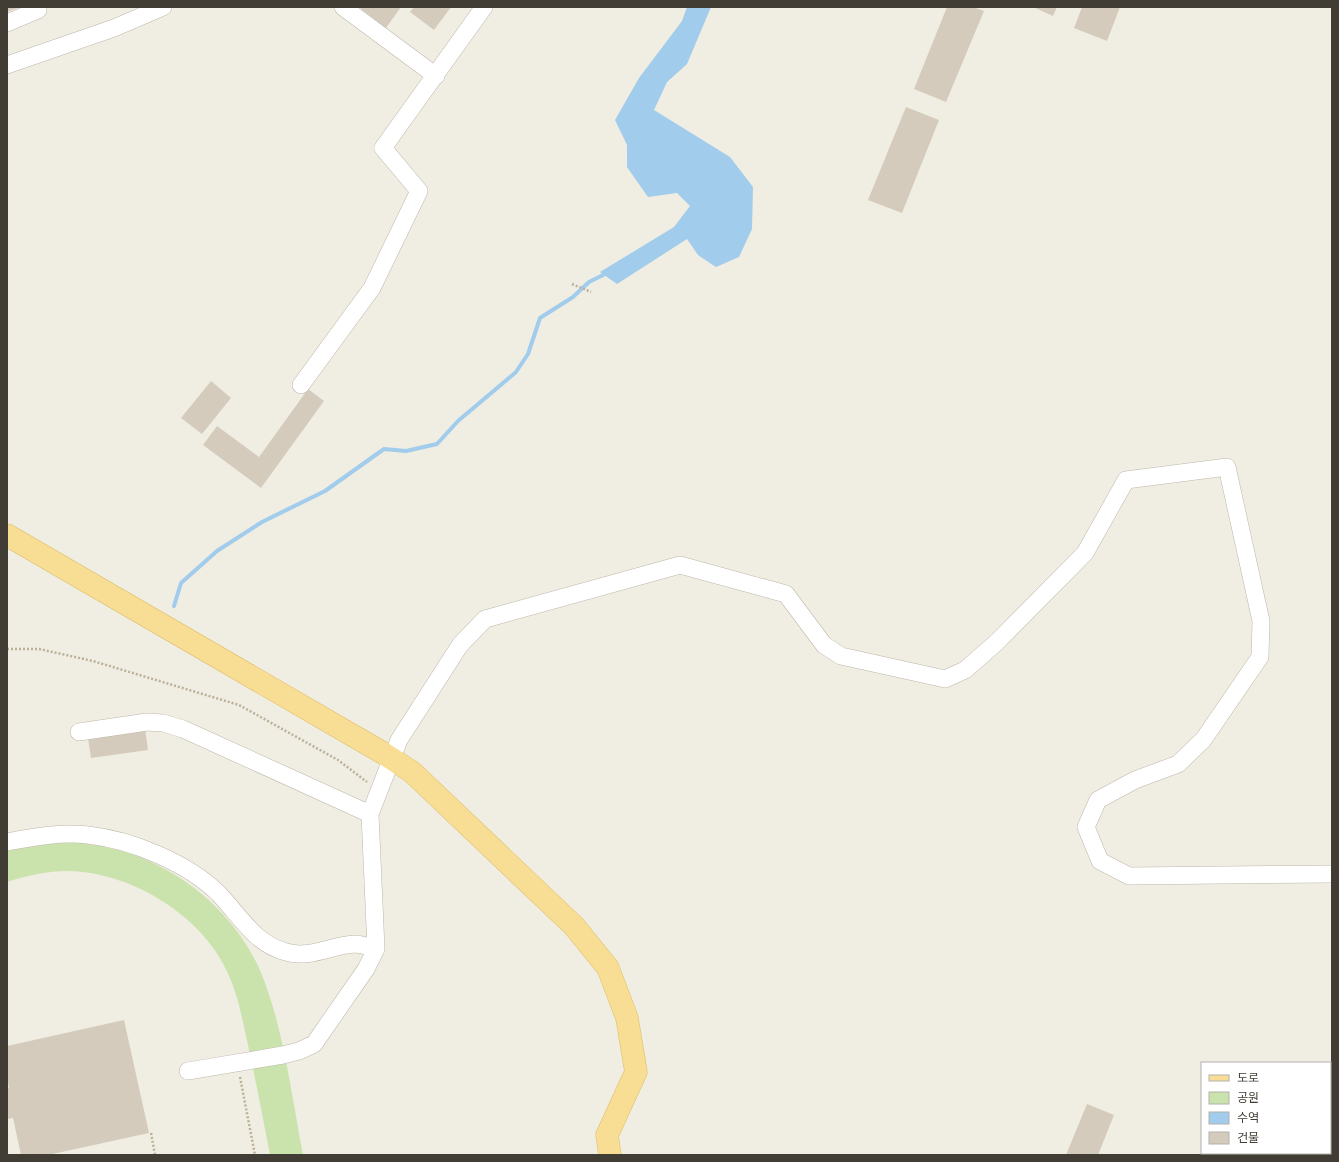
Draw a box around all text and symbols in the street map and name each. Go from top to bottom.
legend [1201,1062,1331,1154]
text: 도로 [1237,1070,1259,1084]
text: 공원 [1237,1090,1259,1104]
text: 수역 [1237,1110,1259,1124]
text: 건물 [1237,1130,1259,1144]

